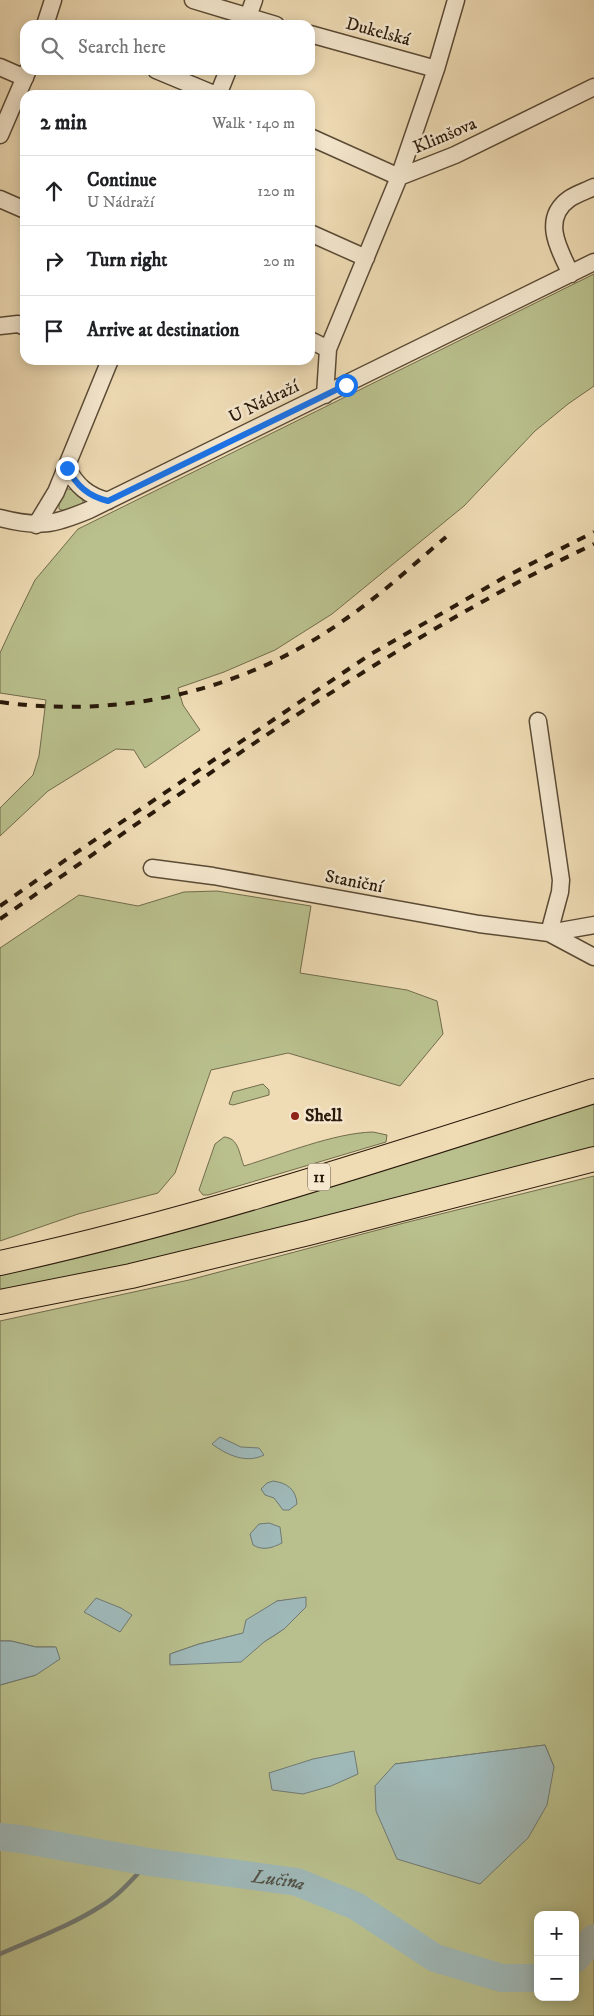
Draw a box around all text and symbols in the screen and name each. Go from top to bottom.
street label: Dukelská [343,13,413,51]
search box [20,20,315,75]
icon: search [38,34,66,62]
text: Search here [78,36,166,59]
text: 2 min [40,110,87,136]
text: Walk · 140 m [212,113,295,133]
street label: Klimšova [410,113,480,159]
text: Continue [87,169,157,192]
icon: ahead [40,177,68,205]
text: 120 m [257,181,295,201]
text: U Nádraží [87,192,154,212]
icon: right [40,247,68,275]
text: Turn right [87,249,167,272]
text: 20 m [263,251,295,271]
icon: arrive [40,317,68,345]
text: Arrive at destination [87,319,239,342]
route start [335,374,358,397]
street label: U Nádraží [225,375,304,428]
route end [56,457,79,480]
street label: Staniční [323,866,386,899]
place label: Shell [305,1105,343,1127]
marker: Shell [289,1110,301,1122]
road number: 11 [308,1164,330,1190]
water label: Lučina [250,1864,309,1896]
map controls [534,1911,579,2001]
button: + [534,1911,579,1956]
button: − [534,1956,579,2001]

